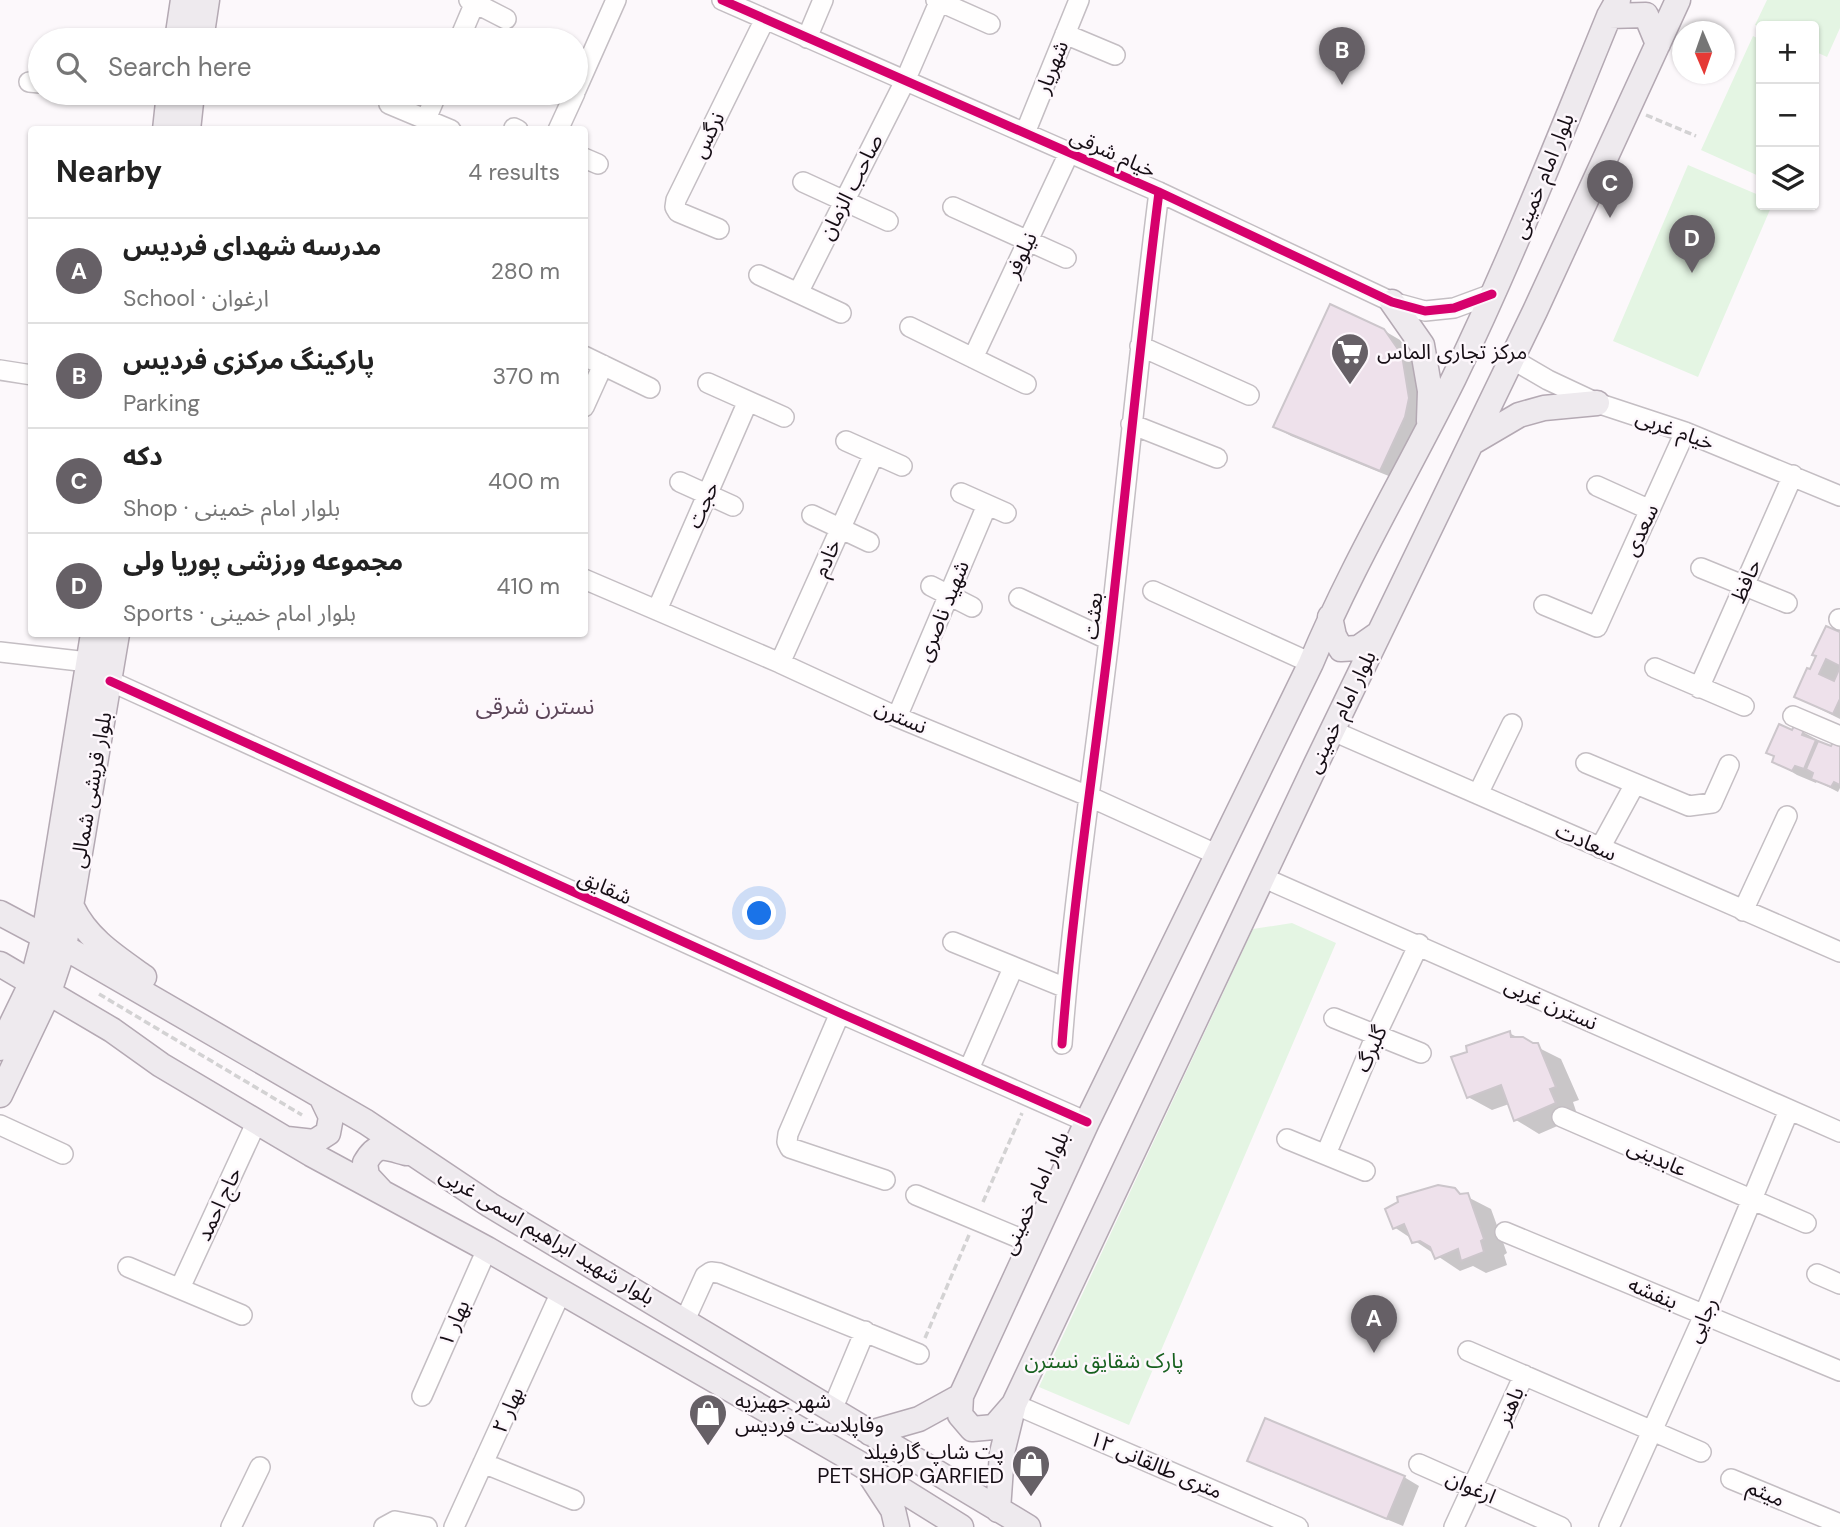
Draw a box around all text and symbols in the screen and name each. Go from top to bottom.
north arrow [1672,21,1735,84]
map controls [1756,21,1819,210]
button: + [1756,21,1819,84]
pin: B [1319,27,1365,85]
search box [28,28,588,105]
street label: شهریار [1028,36,1075,99]
icon: search [52,48,90,86]
text: Search here [108,50,251,84]
button: − [1756,84,1819,147]
street label: نرگس [685,107,731,163]
street label: بلوار امام خمینی [1505,109,1583,244]
street label: خیام شرقی [1065,122,1160,186]
street label: صاحب الزمان [812,129,890,245]
button: layers [1756,147,1819,210]
text: Nearby [56,152,162,191]
text: 4 results [468,157,560,187]
pin: C [1587,160,1633,218]
pin: D [1669,215,1715,273]
street label: نیلوفر [998,228,1044,283]
text: مدرسه شهدای فردیس [123,229,381,263]
text: A [71,256,87,286]
text: 280 m [491,256,560,286]
text: School · ارغوان [123,283,269,313]
supermarket icon: مرکز تجاری الماس [1329,331,1371,386]
place label: مرکز تجاری الماس [1377,338,1527,366]
text: پارکینگ مرکزی فردیس [123,343,374,377]
text: B [72,361,86,391]
text: 370 m [492,361,560,391]
text: Parking [123,388,200,418]
street label: خیام غربی [1631,403,1718,459]
text: دکه [123,439,163,473]
text: C [71,466,87,496]
text: 400 m [488,466,560,496]
street label: حجت [680,477,726,533]
text: Shop · بلوار امام خمینی [123,493,340,523]
street label: سعدی [1617,499,1665,561]
street label: خادم [806,535,849,582]
text: مجموعه ورزشی پوریا ولی [123,544,403,578]
street label: حافظ [1724,555,1768,607]
street label: شهید ناصری [910,556,976,666]
text: D [71,571,87,601]
text: 410 m [497,571,560,601]
street label: بعثت [1077,591,1109,641]
text: Sports · بلوار امام خمینی [123,598,356,628]
street label: بلوار امام خمینی [1299,646,1385,779]
district label: نسترن شرقی [476,691,594,721]
street label: نسترن [871,693,931,741]
street label: بلوار قریشی شمالی [63,710,119,870]
street label: سعادت [1551,816,1621,868]
street label: شقایق [574,863,636,911]
your location [742,896,776,930]
street label: نسترن غربی [1500,971,1602,1037]
street label: گلبرگ [1348,1021,1394,1077]
street label: بلوار امام خمینی [994,1127,1078,1260]
street label: عابدینی [1623,1133,1691,1183]
street label: بلوار شهید ابراهیم اسمی غربی [434,1161,660,1312]
street label: حاج احمد [190,1163,249,1246]
street label: بنفشه [1624,1270,1682,1316]
street label: رجایی [1680,1293,1724,1347]
pin: A [1351,1295,1397,1353]
street label: بهار ۱ [432,1296,476,1350]
park label: پارک شقایق نسترن [1024,1347,1184,1375]
street label: باهنر [1489,1382,1531,1431]
street label: بهار ۲ [486,1383,530,1437]
place label: شهر جهیزیه وفاپلاست فردیس [735,1387,884,1439]
shop icon: شهر جهیزیه وفاپلاست فردیس [687,1392,729,1447]
street label: ۱۲ متری طالقانی [1085,1424,1227,1506]
place label: پت شاپ گارفیلد PET SHOP GARFIED [817,1438,1004,1490]
shop icon: پت شاپ گارفیلد PET SHOP GARFIED [1010,1443,1052,1498]
street label: ارغوان [1442,1464,1500,1510]
street label: میثم [1742,1473,1789,1514]

